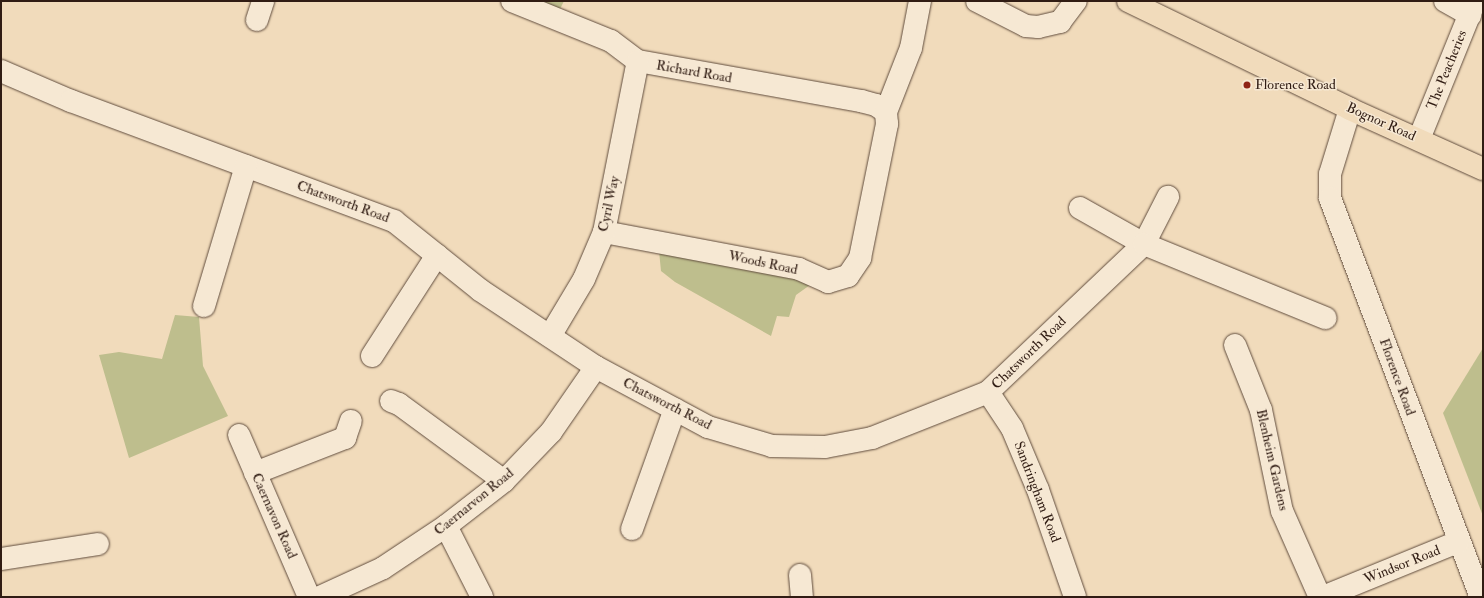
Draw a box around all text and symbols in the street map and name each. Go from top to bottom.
street label: The Peacheries [1423,28,1471,112]
street label: Richard Road [655,57,733,87]
place label: Florence Road [1255,77,1336,93]
marker: Florence Road [1242,80,1252,90]
street label: Bognor Road [1344,99,1418,145]
street label: Cyril Way [595,175,623,233]
street label: Chatsworth Road [294,177,392,227]
street label: Woods Road [727,247,799,279]
street label: Chatsworth Road [988,313,1070,393]
street label: Florence Road [1375,336,1419,418]
street label: Chatsworth Road [620,374,714,434]
street label: Blenheim Gardens [1252,408,1292,512]
street label: Sandringham Road [1010,439,1064,545]
street label: Caernarvon Road [431,465,517,539]
street label: Caernavon Road [248,471,300,561]
street label: Windsor Road [1361,542,1443,588]

